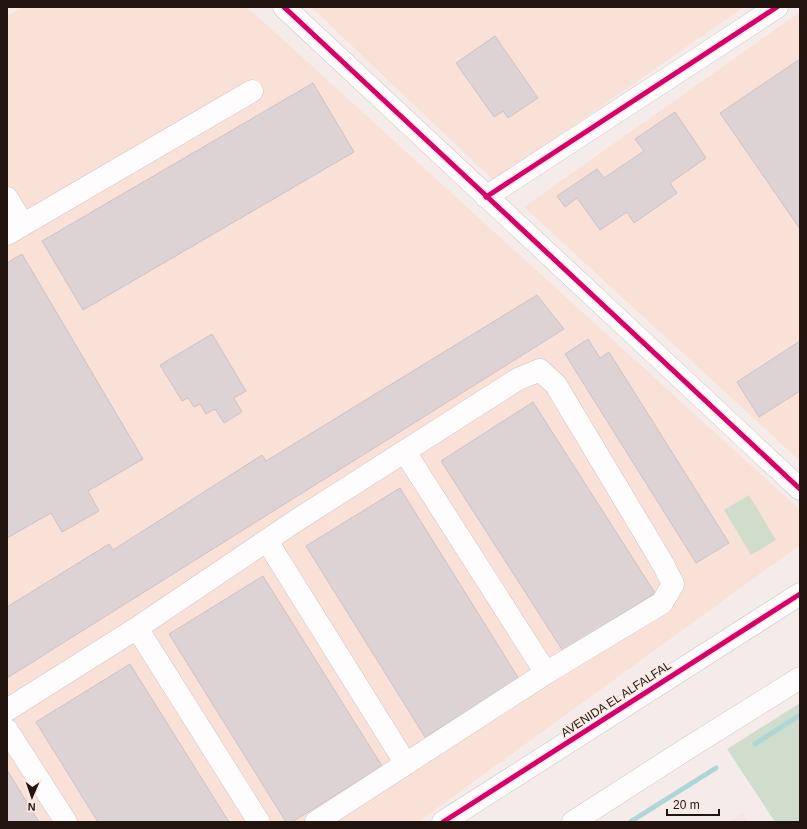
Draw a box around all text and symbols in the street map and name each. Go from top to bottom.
street label: AVENIDA EL ALFALFAL [558,658,674,740]
north arrow [12,777,52,817]
scale bar [667,791,719,817]
text: 20 m [673,798,700,812]
text: N [27,801,36,813]

